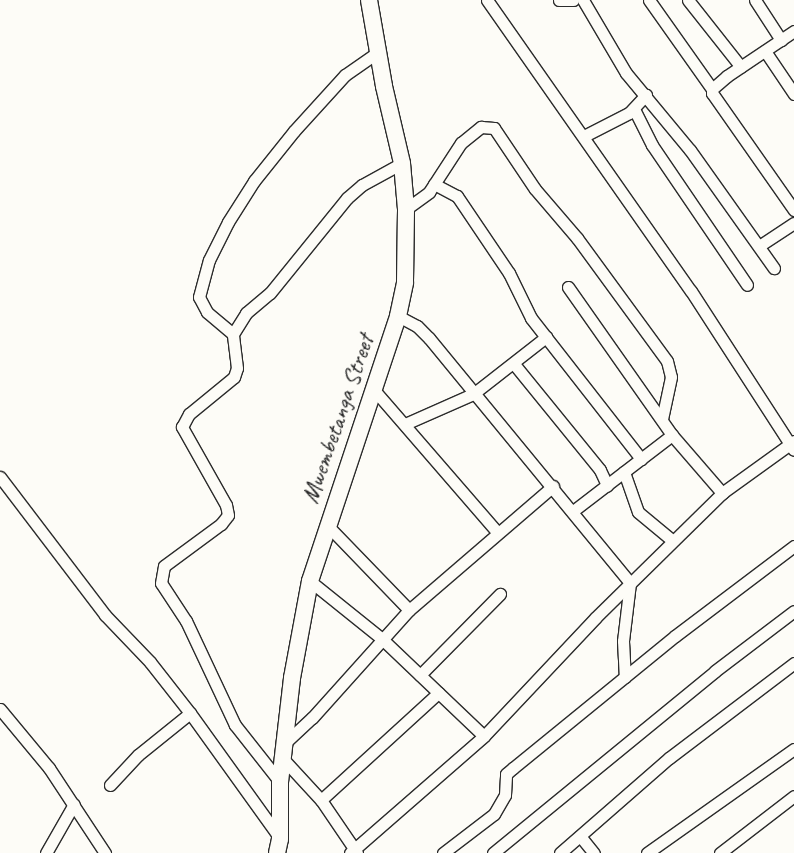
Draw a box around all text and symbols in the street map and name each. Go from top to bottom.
street label: Mwembetanga Street [296,331,380,507]

